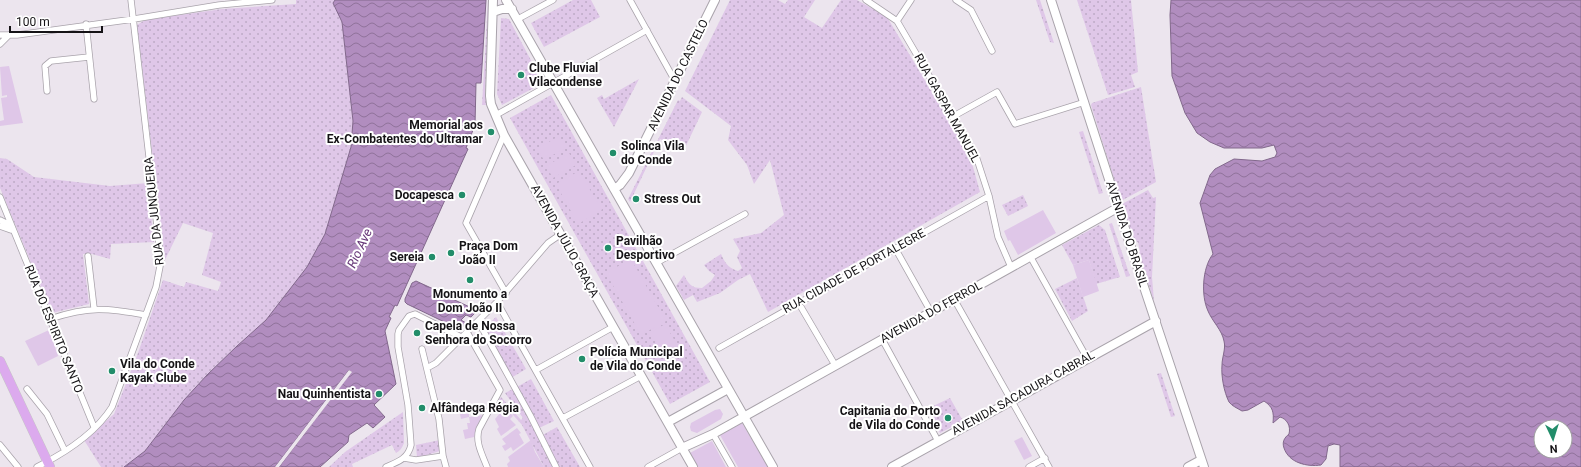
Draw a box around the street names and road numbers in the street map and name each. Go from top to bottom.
street label: AVENIDA DO CASTELO [645,17,711,133]
street label: RUA GASPAR MANUEL [911,51,983,165]
street label: RUA DA JUNQUEIRA [141,156,167,266]
street label: AVENIDA DO BRASIL [1103,179,1151,289]
street label: AVENIDA JÚLIO GRAÇA [528,182,603,300]
street label: RUA CIDADE DE PORTALEGRE [780,226,928,316]
street label: RUA DO ESPIRITO SANTO [22,263,86,395]
street label: AVENIDA DO FERROL [878,278,985,346]
street label: AVENIDA SACADURA CABRAL [949,348,1097,438]

